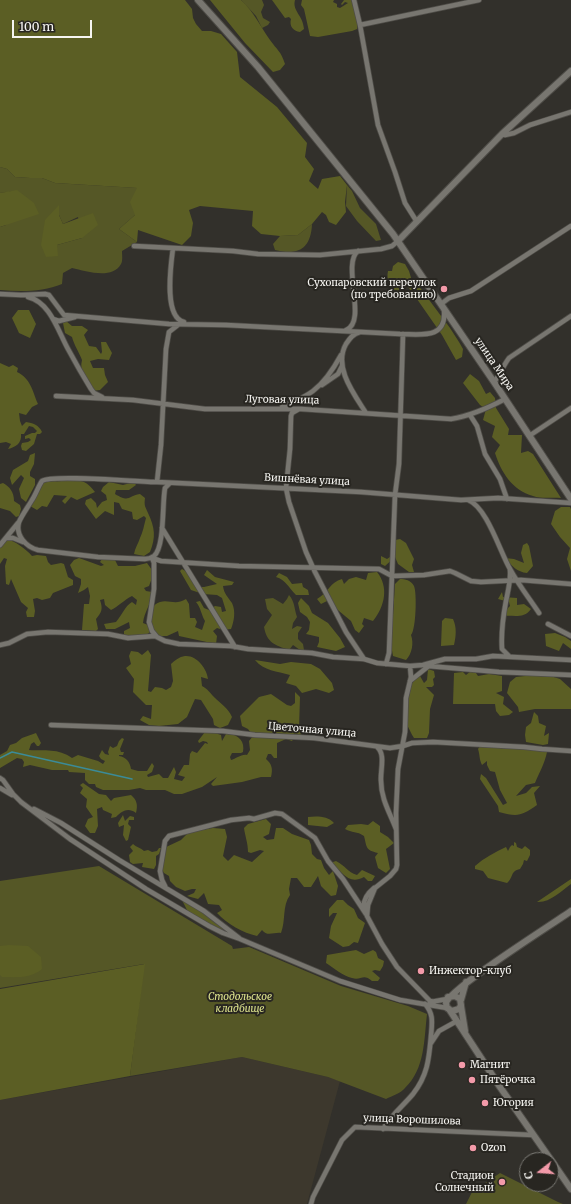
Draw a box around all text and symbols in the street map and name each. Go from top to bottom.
scale bar [14,12,94,38]
text: 100 m [19,19,54,34]
place label: Сухопаровский переулок (по требованию) [308,277,436,300]
marker: Сухопаровский переулок (по требованию) [439,284,449,294]
street label: улица Мира [472,335,516,393]
street label: Луговая улица [245,393,319,407]
street label: Вишнёвая улица [264,472,350,488]
street label: Цветочная улица [267,720,357,740]
place label: Инжектор-клуб [429,965,511,977]
marker: Инжектор-клуб [416,966,426,976]
park label: Стодольское кладбище [208,991,272,1014]
place label: Магнит [470,1059,510,1071]
marker: Магнит [457,1060,467,1070]
place label: Пятёрочка [480,1074,535,1086]
marker: Пятёрочка [467,1075,477,1085]
place label: Югория [493,1097,534,1109]
marker: Югория [480,1098,490,1108]
street label: улица Ворошилова [363,1112,461,1128]
place label: Ozon [481,1142,506,1154]
marker: Ozon [468,1143,478,1153]
north arrow [519,1152,559,1192]
place label: Стадион Солнечный [435,1170,494,1194]
text: С [521,1170,536,1181]
marker: Стадион Солнечный [497,1177,507,1187]

